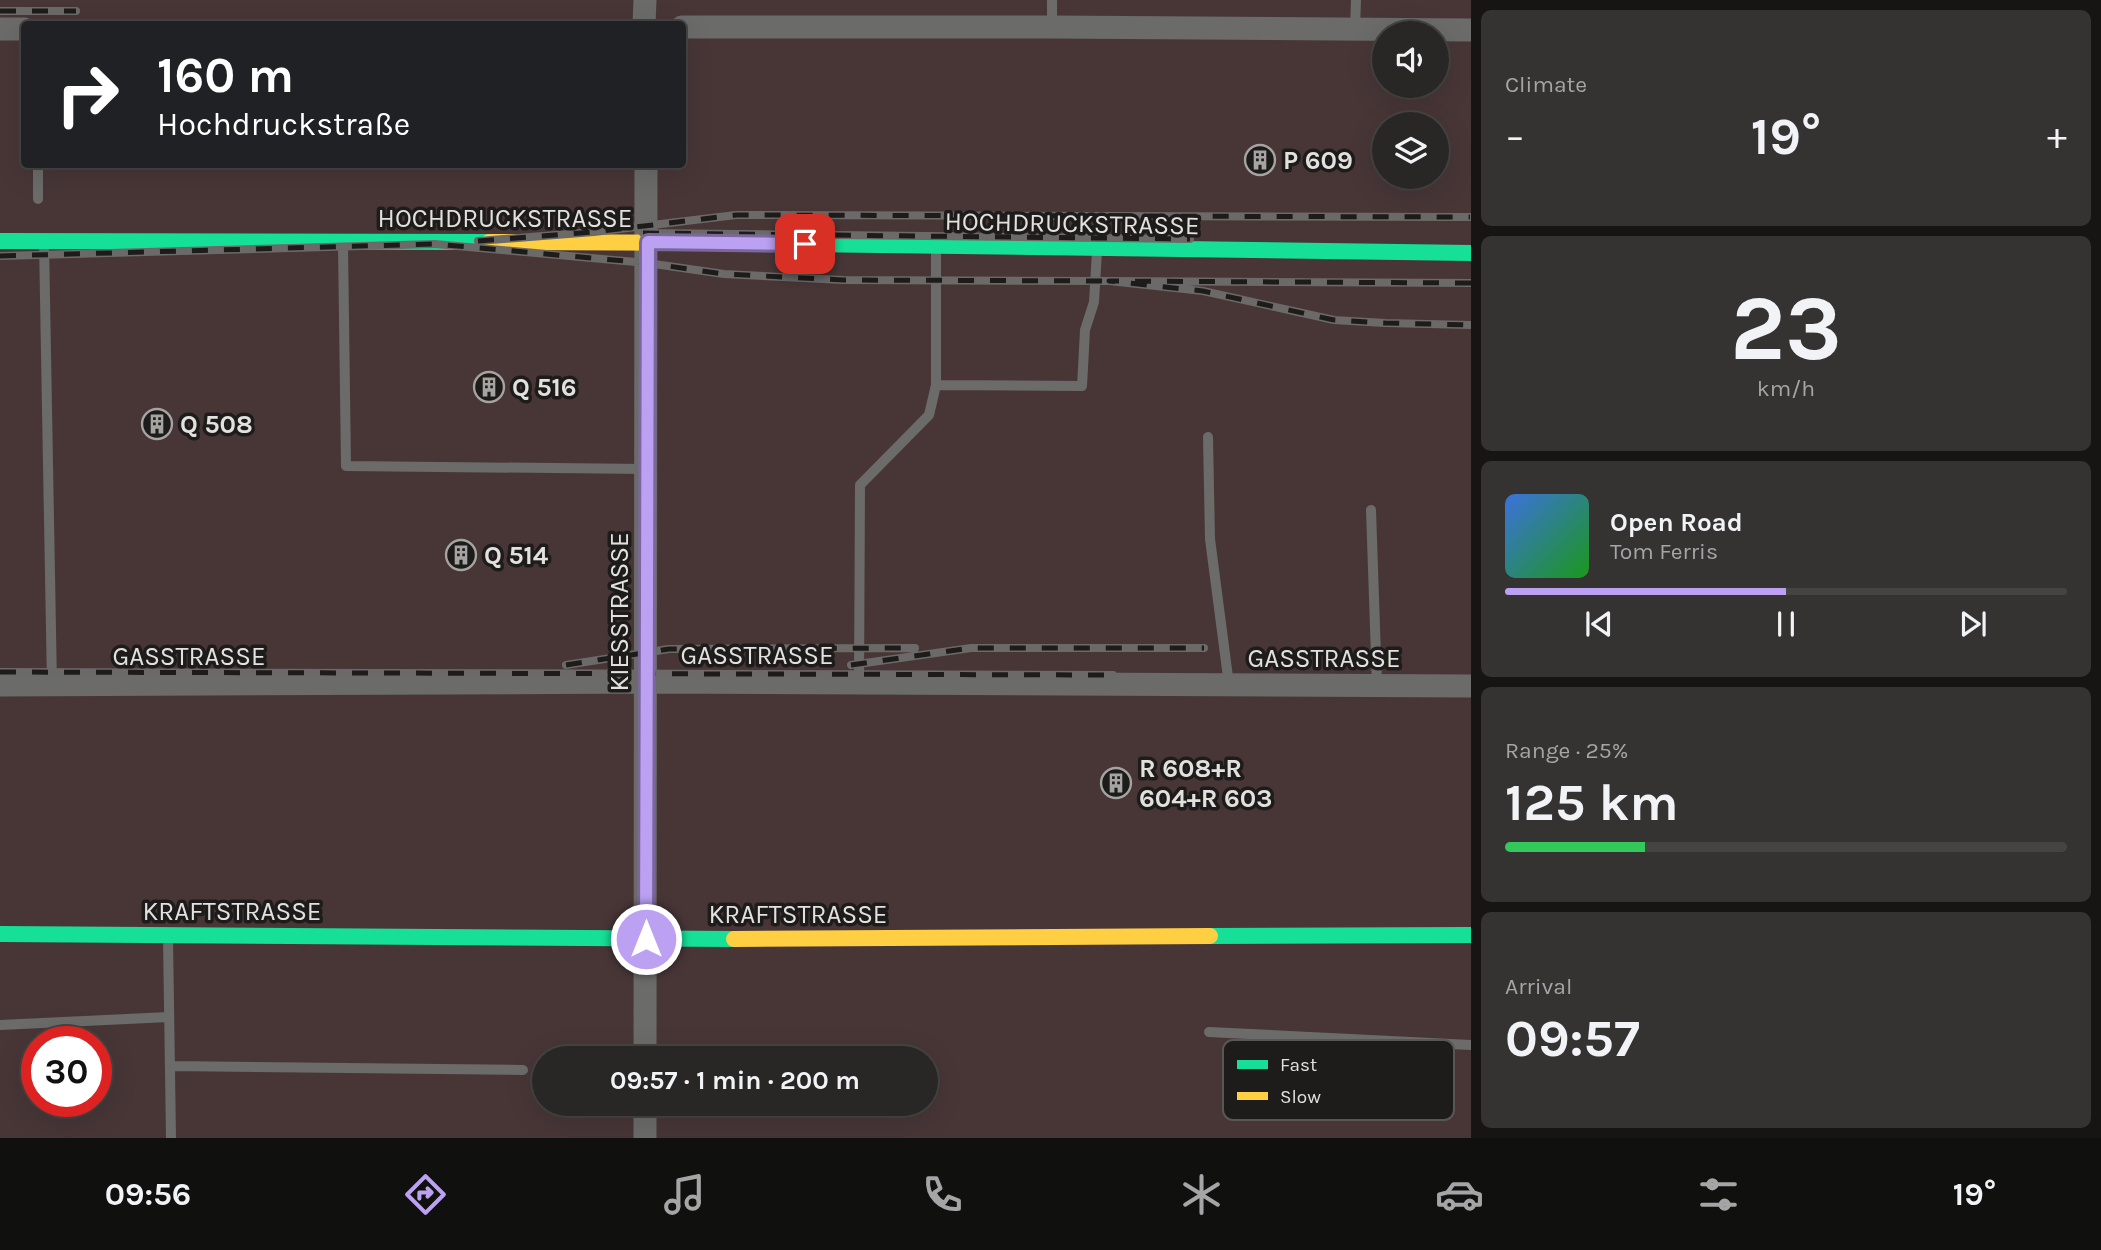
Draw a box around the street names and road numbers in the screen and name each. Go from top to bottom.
street label: HOCHDRUCKSTRASSE [378,203,632,234]
street label: HOCHDRUCKSTRASSE [944,206,1200,241]
street label: KIESSTRASSE [604,532,635,692]
street label: GASSTRASSE [680,640,834,671]
street label: GASSTRASSE [112,641,266,672]
street label: GASSTRASSE [1247,643,1401,674]
street label: KRAFTSTRASSE [143,896,321,927]
street label: KRAFTSTRASSE [709,899,887,930]

